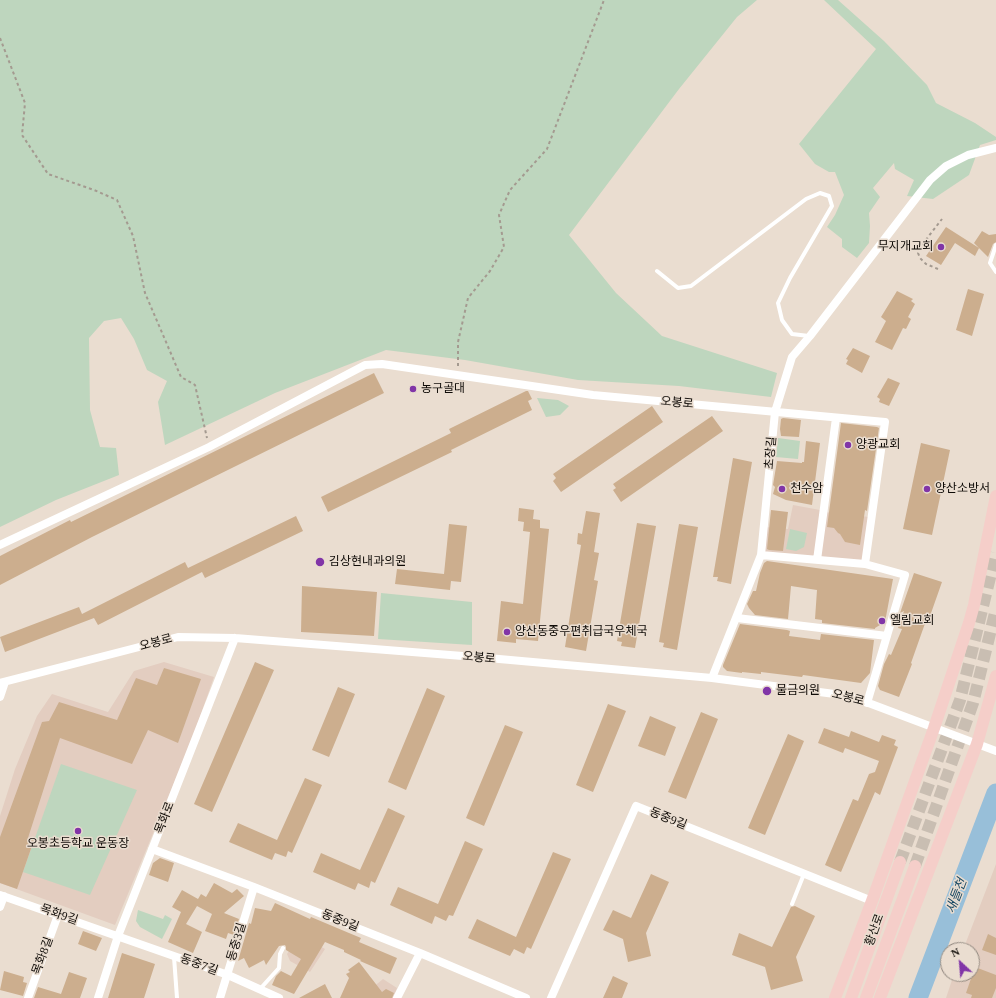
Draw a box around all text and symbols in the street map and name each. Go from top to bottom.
place label: 무지개교회 [878,240,933,254]
marker: 무지개교회 [936,242,946,252]
place label: 농구골대 [421,382,465,396]
marker: 농구골대 [408,384,418,394]
street label: 오봉로 [660,394,694,412]
street label: 초장길 [762,436,780,470]
place label: 양광교회 [856,438,900,452]
marker: 양광교회 [843,440,853,450]
place label: 천수암 [790,482,823,496]
place label: 양산소방서 [935,482,990,496]
marker: 천수암 [777,484,787,494]
marker: 양산소방서 [922,484,932,494]
place label: 김상현내과의원 [329,555,406,569]
marker: 김상현내과의원 [314,556,326,568]
place label: 엘림교회 [890,614,934,628]
marker: 엘림교회 [877,616,887,626]
place label: 양산동중우편취급국우체국 [515,625,647,639]
marker: 양산동중우편취급국우체국 [502,627,512,637]
street label: 오봉로 [138,632,174,654]
street label: 오봉로 [462,649,496,667]
place label: 물금의원 [776,684,820,698]
marker: 물금의원 [761,685,773,697]
street label: 오봉로 [830,687,866,709]
street label: 목화로 [152,800,178,836]
street label: 동중9길 [647,805,689,833]
marker: 오봉초등학교 운동장 [73,826,83,836]
place label: 오봉초등학교 운동장 [27,837,129,851]
water label: 새들천 [943,876,971,916]
street label: 목화9길 [38,902,80,928]
street label: 동중9길 [319,907,361,935]
street label: 황산로 [863,912,887,948]
street label: 동중3길 [224,921,250,963]
street label: 목화8길 [30,935,56,977]
north arrow [940,942,980,982]
text: N [949,945,961,959]
street label: 동중7길 [178,952,220,978]

